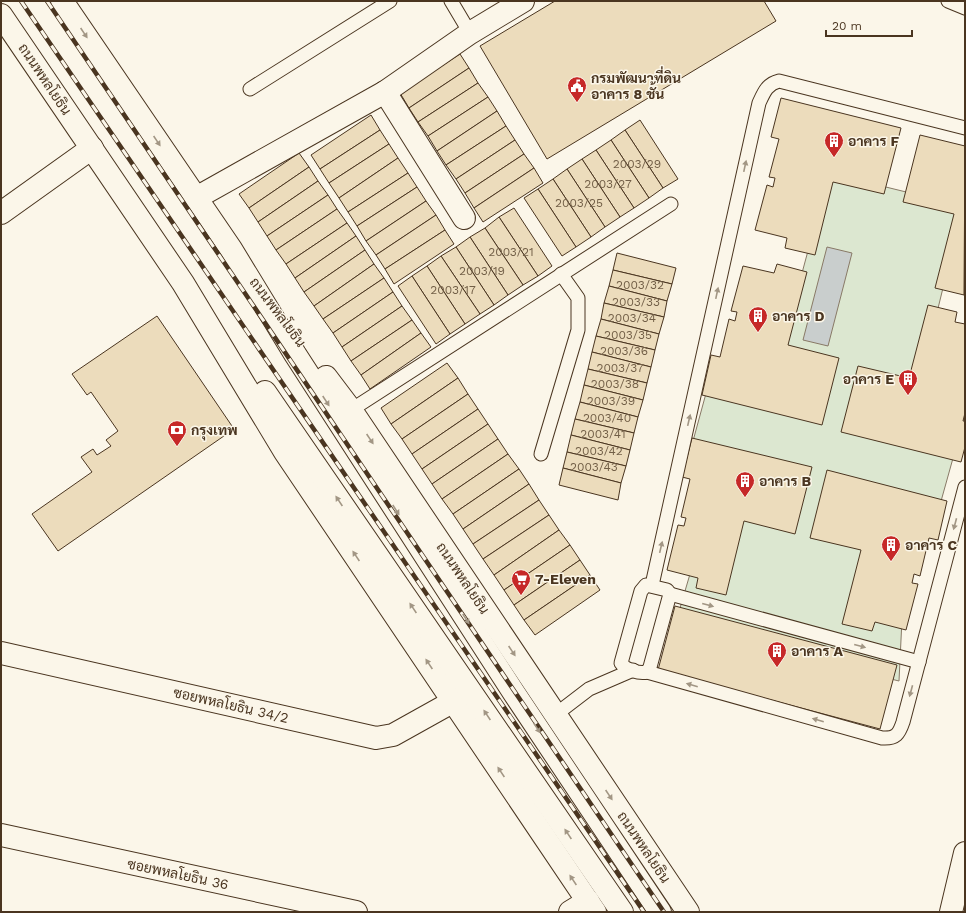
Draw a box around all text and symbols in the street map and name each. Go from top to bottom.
scale bar [826,12,912,38]
text: 20 m [832,19,862,33]
one-way arrow [80,28,88,38]
street label: ถนนพหลโยธิน [15,40,75,118]
place label: กรมพัฒนาที่ดิน อาคาร 8 ชั้น [591,66,681,102]
public building icon: กรมพัฒนาที่ดิน อาคาร 8 ชั้น [566,75,588,103]
building icon: อาคาร F [823,130,845,158]
place label: อาคาร F [848,133,899,149]
one-way arrow [153,136,161,146]
house number: 2003/29 [613,157,661,171]
one-way arrow [743,160,749,173]
house number: 2003/27 [584,177,632,191]
house number: 2003/25 [555,196,603,210]
house number: 2003/21 [488,245,534,259]
house number: 2003/19 [459,264,505,278]
street label: ถนนพหลโยธิน [247,274,309,350]
house number: 2003/32 [616,278,664,292]
house number: 2003/17 [430,283,476,297]
one-way arrow [714,287,720,300]
house number: 2003/33 [612,295,660,309]
building icon: อาคาร D [747,305,769,333]
place label: อาคาร D [772,308,824,324]
house number: 2003/34 [608,311,656,325]
house number: 2003/35 [604,328,652,342]
house number: 2003/36 [600,344,648,358]
house number: 2003/37 [596,361,644,375]
building icon: อาคาร E [897,368,919,396]
place label: อาคาร E [843,371,894,387]
house number: 2003/38 [591,377,639,391]
house number: 2003/39 [587,394,635,408]
one-way arrow [322,395,329,407]
house number: 2003/40 [583,411,631,425]
one-way arrow [686,414,692,427]
bank icon: กรุงเทพ [166,419,188,447]
place label: กรุงเทพ [191,422,237,441]
house number: 2003/41 [580,427,626,441]
one-way arrow [366,433,374,444]
house number: 2003/42 [575,444,623,458]
house number: 2003/43 [570,460,618,474]
building icon: อาคาร B [734,470,756,498]
place label: อาคาร B [759,473,811,489]
one-way arrow [335,495,343,506]
one-way arrow [392,505,400,515]
one-way arrow [952,518,958,530]
building icon: อาคาร C [880,534,902,562]
place label: อาคาร C [905,537,957,553]
street label: ถนนพหลโยธิน [433,539,493,617]
one-way arrow [658,541,664,553]
one-way arrow [352,550,359,562]
supermarket icon: 7-Eleven [510,568,532,596]
place label: 7-Eleven [535,571,596,587]
one-way arrow [702,602,714,608]
one-way arrow [409,603,417,613]
one-way arrow [463,614,470,625]
building icon: อาคาร A [766,640,788,668]
place label: อาคาร A [791,643,843,659]
one-way arrow [855,643,867,649]
one-way arrow [508,646,516,656]
one-way arrow [425,658,432,670]
one-way arrow [686,682,698,688]
street label: ซอยพหลโยธิน 34/2 [172,684,290,726]
one-way arrow [908,685,914,697]
one-way arrow [483,710,491,720]
one-way arrow [811,717,823,723]
one-way arrow [533,723,541,734]
one-way arrow [497,766,505,777]
one-way arrow [605,789,612,801]
street label: ถนนพหลโยธิน [614,808,674,886]
one-way arrow [564,828,572,839]
street label: ซอยพหลโยธิน 36 [126,855,230,893]
one-way arrow [570,874,577,885]

